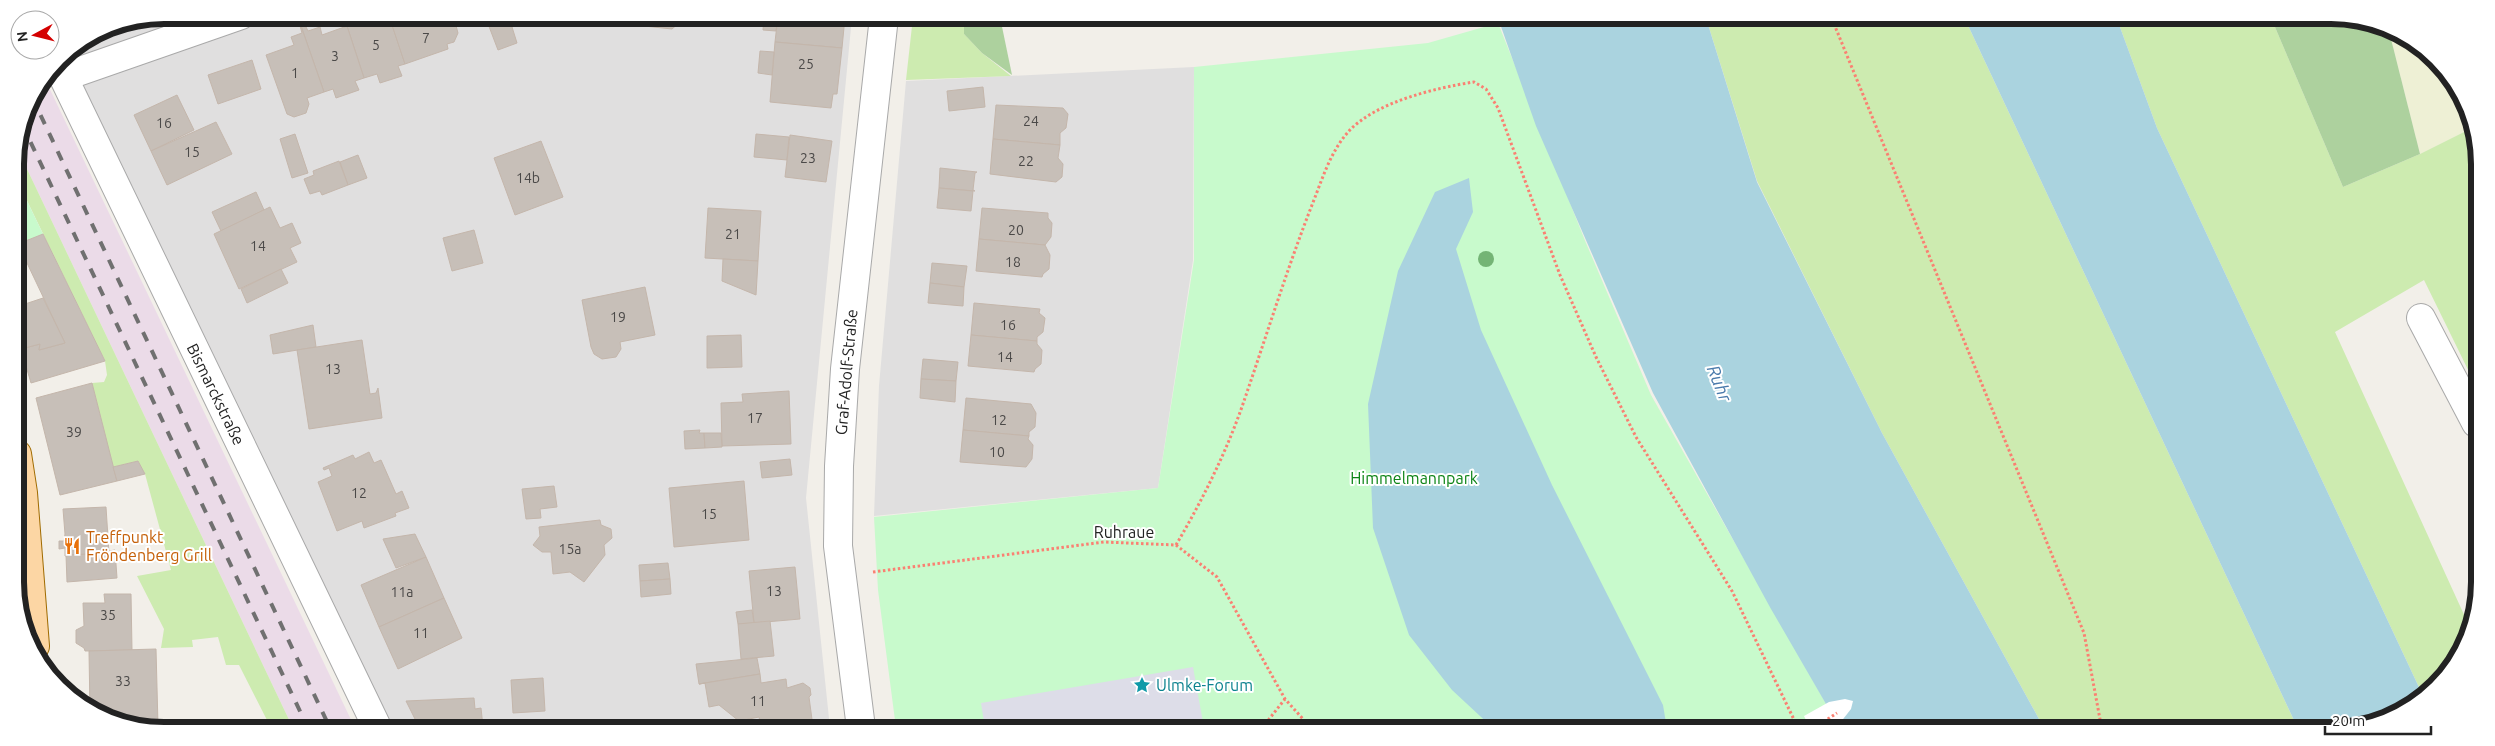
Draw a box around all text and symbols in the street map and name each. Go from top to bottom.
north arrow [10,10,60,60]
text: N [14,30,31,43]
house number: 7 [422,30,430,46]
house number: 5 [372,37,380,53]
house number: 3 [331,48,339,64]
house number: 25 [798,56,814,72]
house number: 1 [291,65,299,81]
house number: 24 [1023,113,1039,129]
house number: 16 [156,115,172,131]
house number: 15 [184,144,200,160]
house number: 23 [800,150,816,166]
house number: 22 [1018,153,1034,169]
house number: 14b [516,170,540,186]
house number: 20 [1008,222,1024,238]
house number: 21 [725,226,741,242]
house number: 14 [250,238,266,254]
house number: 18 [1005,254,1021,270]
street label: Graf-Adolf-Straße [832,308,860,436]
house number: 19 [610,309,626,325]
house number: 16 [1000,317,1016,333]
street label: Bismarckstraße [184,340,248,448]
house number: 14 [997,349,1013,365]
house number: 13 [325,361,341,377]
water label: Ruhr [1704,362,1737,405]
house number: 17 [747,410,763,426]
house number: 12 [991,412,1007,428]
house number: 39 [66,424,82,440]
house number: 10 [989,444,1005,460]
park label: Himmelmannpark [1350,469,1478,487]
house number: 12 [351,485,367,501]
house number: 15 [701,506,717,522]
street label: Ruhraue [1094,523,1154,541]
place label: Treffpunkt Fröndenberg Grill [86,528,212,564]
restaurant icon: Treffpunkt Fröndenberg Grill [62,536,82,556]
house number: 15a [559,541,582,557]
house number: 13 [766,583,782,599]
house number: 11a [391,584,414,600]
house number: 35 [100,607,116,623]
house number: 11 [413,625,429,641]
house number: 33 [115,673,131,689]
place icon: Ulmke-Forum [1132,675,1152,695]
place label: Ulmke-Forum [1156,676,1253,694]
house number: 11 [750,693,766,709]
scale bar [2325,704,2431,736]
text: 20 m [2332,712,2365,729]

